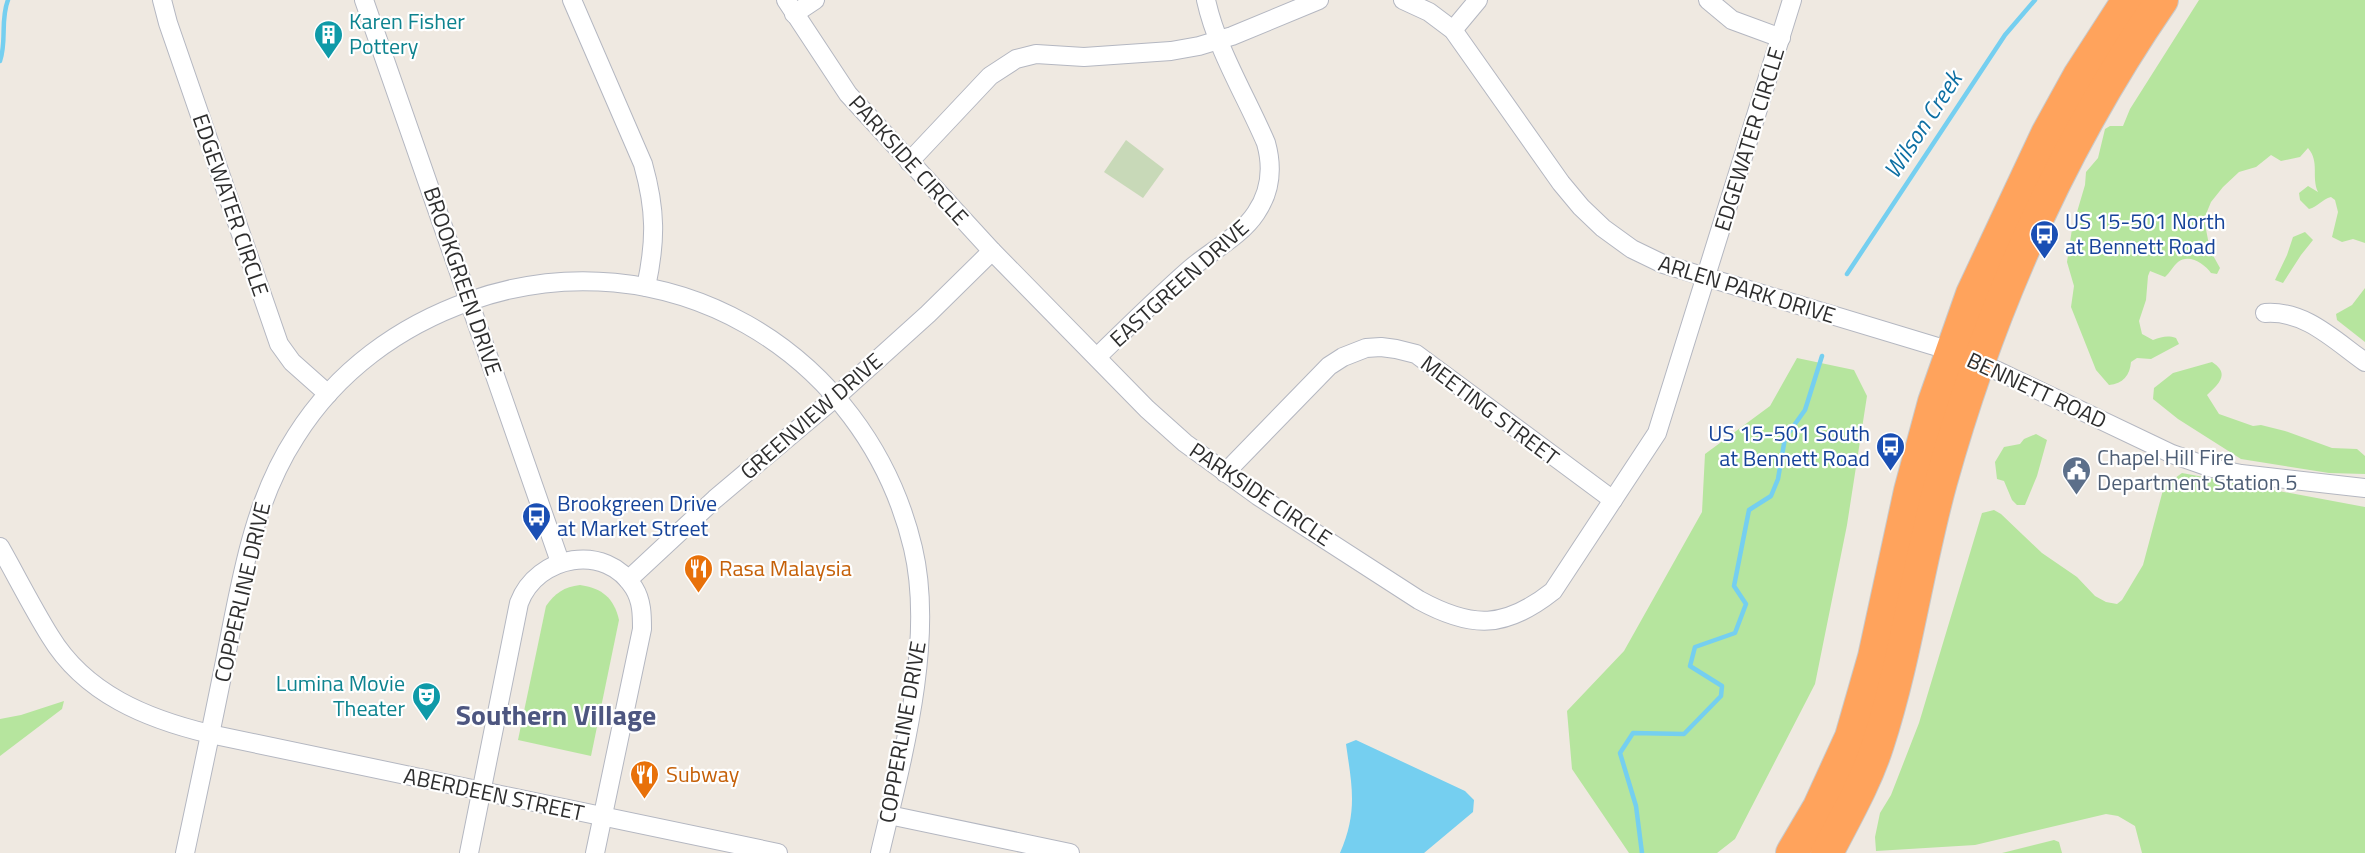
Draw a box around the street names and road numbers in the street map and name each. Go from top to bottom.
street label: EDGEWATER CIRCLE [1705,43,1793,235]
street label: PARKSIDE CIRCLE [841,87,977,233]
street label: EDGEWATER CIRCLE [184,109,278,301]
street label: BROOKGREEN DRIVE [415,182,511,380]
street label: EASTGREEN DRIVE [1102,211,1256,355]
street label: ARLEN PARK DRIVE [1654,246,1840,332]
street label: BENNETT ROAD [1962,343,2112,437]
street label: GREENVIEW DRIVE [732,344,890,488]
street label: MEETING STREET [1413,346,1567,474]
street label: PARKSIDE CIRCLE [1183,434,1339,554]
street label: COPPERLINE DRIVE [205,499,279,685]
street label: COPPERLINE DRIVE [869,638,935,826]
street label: ABERDEEN STREET [401,758,588,830]

